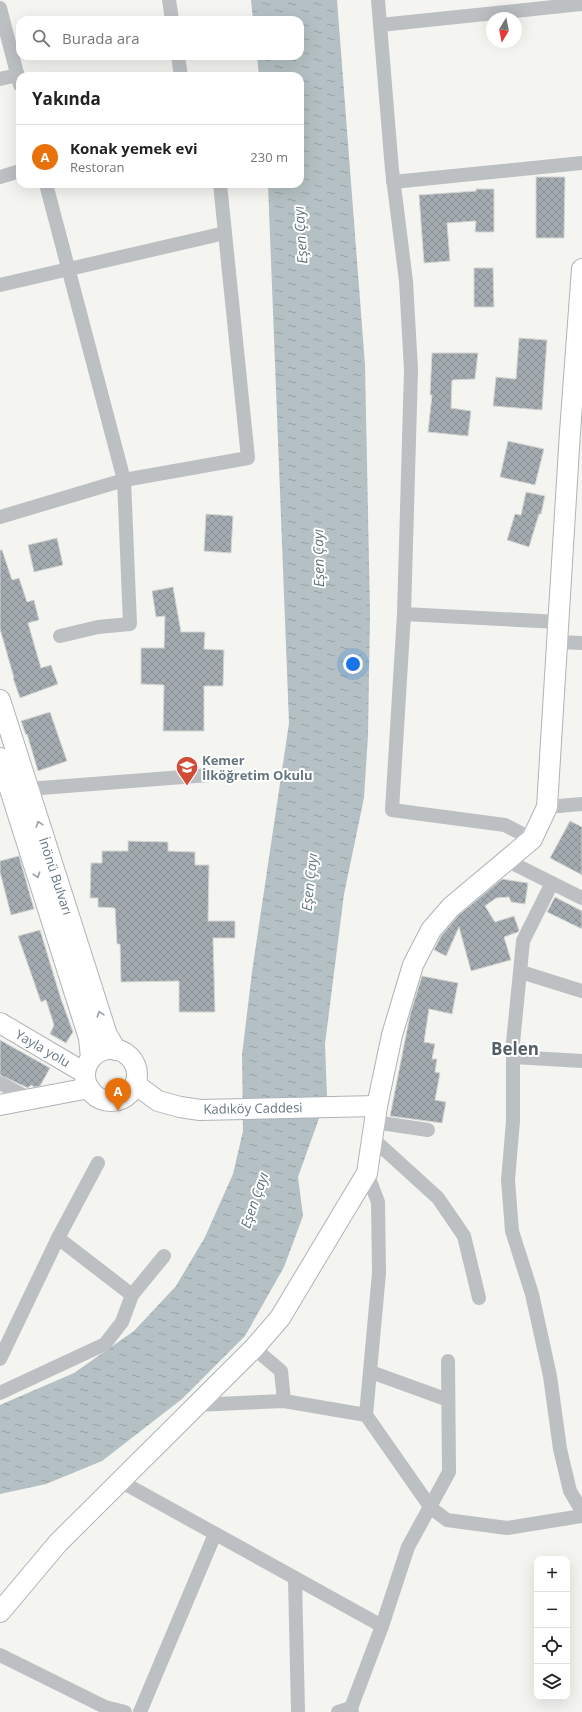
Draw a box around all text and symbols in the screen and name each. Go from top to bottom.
north arrow [486,12,522,48]
search box [16,16,304,60]
icon: search [30,27,52,49]
text: Burada ara [62,28,140,48]
text: Yakında [32,87,101,110]
text: Konak yemek evi [70,138,198,158]
text: A [41,148,49,166]
text: 230 m [250,148,288,166]
text: Restoran [70,158,124,176]
water label: Eşen Çayı [288,205,312,265]
water label: Eşen Çayı [308,528,328,587]
your location [343,654,363,674]
place label: Kemer İlköğretim Okulu [202,751,313,784]
school or university icon: Kemer İlköğretim Okulu [174,754,200,787]
one-way arrow [35,820,44,827]
street label: İnönü Bulvarı [35,835,77,917]
water label: Eşen Çayı [297,852,322,912]
one-way arrow [32,871,41,878]
one-way arrow [96,1011,105,1018]
street label: Yayla yolu [12,1025,74,1071]
district label: Belen [491,1037,539,1060]
pin: A [105,1078,131,1111]
street label: Kadıköy Caddesi [203,1098,303,1118]
water label: Eşen Çayı [236,1169,273,1231]
map controls [534,1556,570,1700]
button: + [534,1556,570,1592]
button: − [534,1592,570,1628]
button: locate [534,1628,570,1664]
button: layers [534,1664,570,1700]

